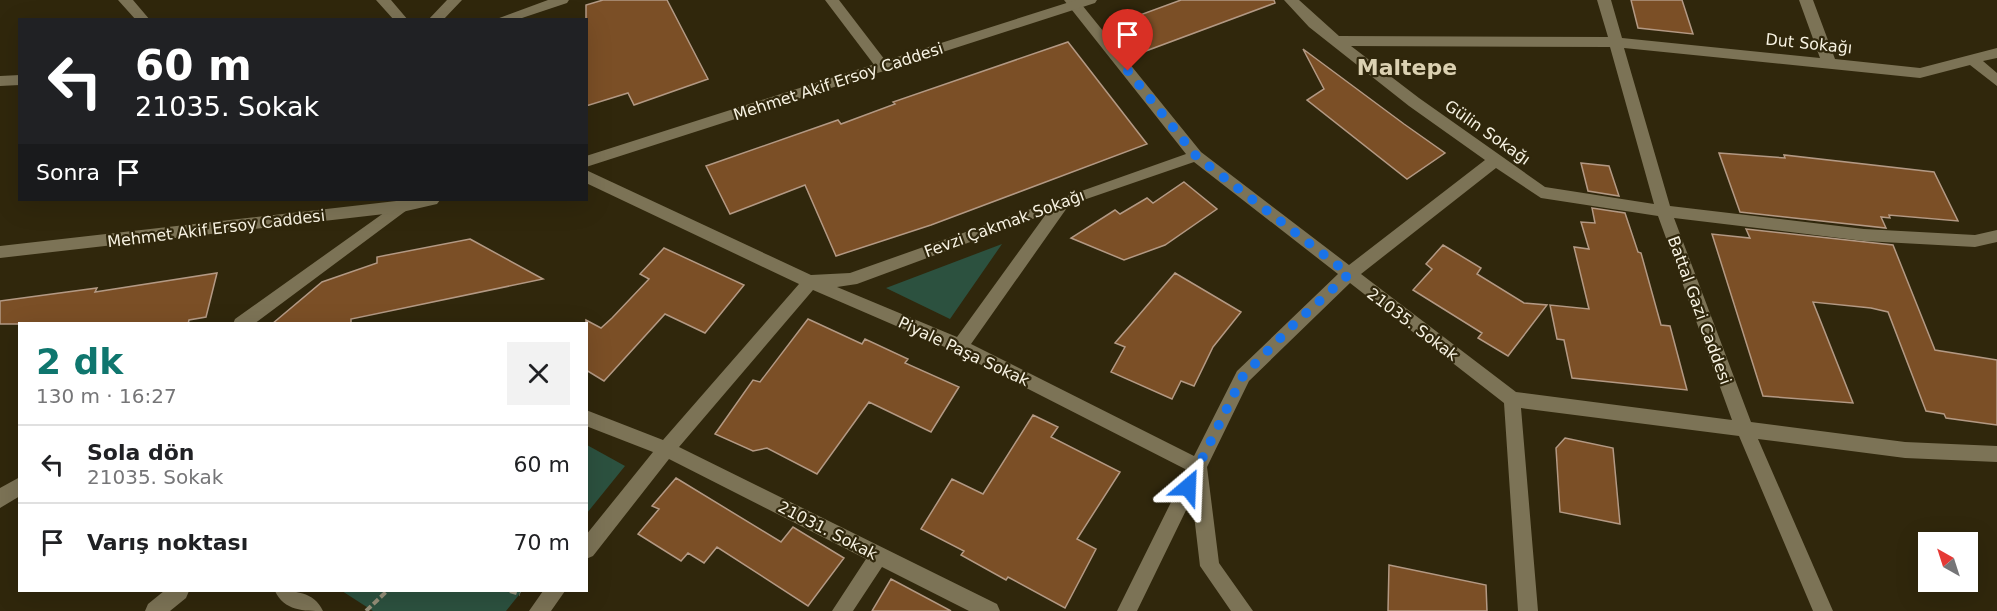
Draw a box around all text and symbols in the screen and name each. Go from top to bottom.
pin [1102,9,1153,71]
icon: arrive [1111,18,1144,51]
street label: Dut Sokağı [1765,29,1853,58]
street label: Mehmet Akif Ersoy Caddesi [731,39,945,124]
text: 60 m [135,41,252,90]
icon: left [36,42,114,120]
district label: Maltepe [1357,55,1457,80]
text: 21035. Sokak [135,91,319,122]
street label: Gülin Sokağı [1441,96,1534,169]
icon: arrive [112,156,145,189]
text: Sonra [36,160,100,185]
street label: Fevzi Çakmak Sokağı [922,186,1087,261]
street label: Mehmet Akif Ersoy Caddesi [106,206,326,251]
street label: Battal Gazi Caddesi [1664,233,1735,387]
street label: 21035. Sokak [1363,284,1463,365]
street label: Piyale Paşa Sokak [895,313,1033,390]
text: 2 dk [36,341,123,382]
button: close [507,342,570,405]
text: 130 m · 16:27 [36,384,177,408]
text: Sola dön [87,440,195,465]
icon: left [36,448,69,481]
text: 60 m [514,452,570,477]
position arrow [1156,455,1220,519]
text: 21035. Sokak [87,465,223,489]
street label: 21031. Sokak [775,497,881,564]
icon: arrive [36,526,69,559]
text: Varış noktası [87,530,248,555]
text: 70 m [514,530,570,555]
north arrow [1918,532,1978,592]
map controls [1918,532,1978,592]

